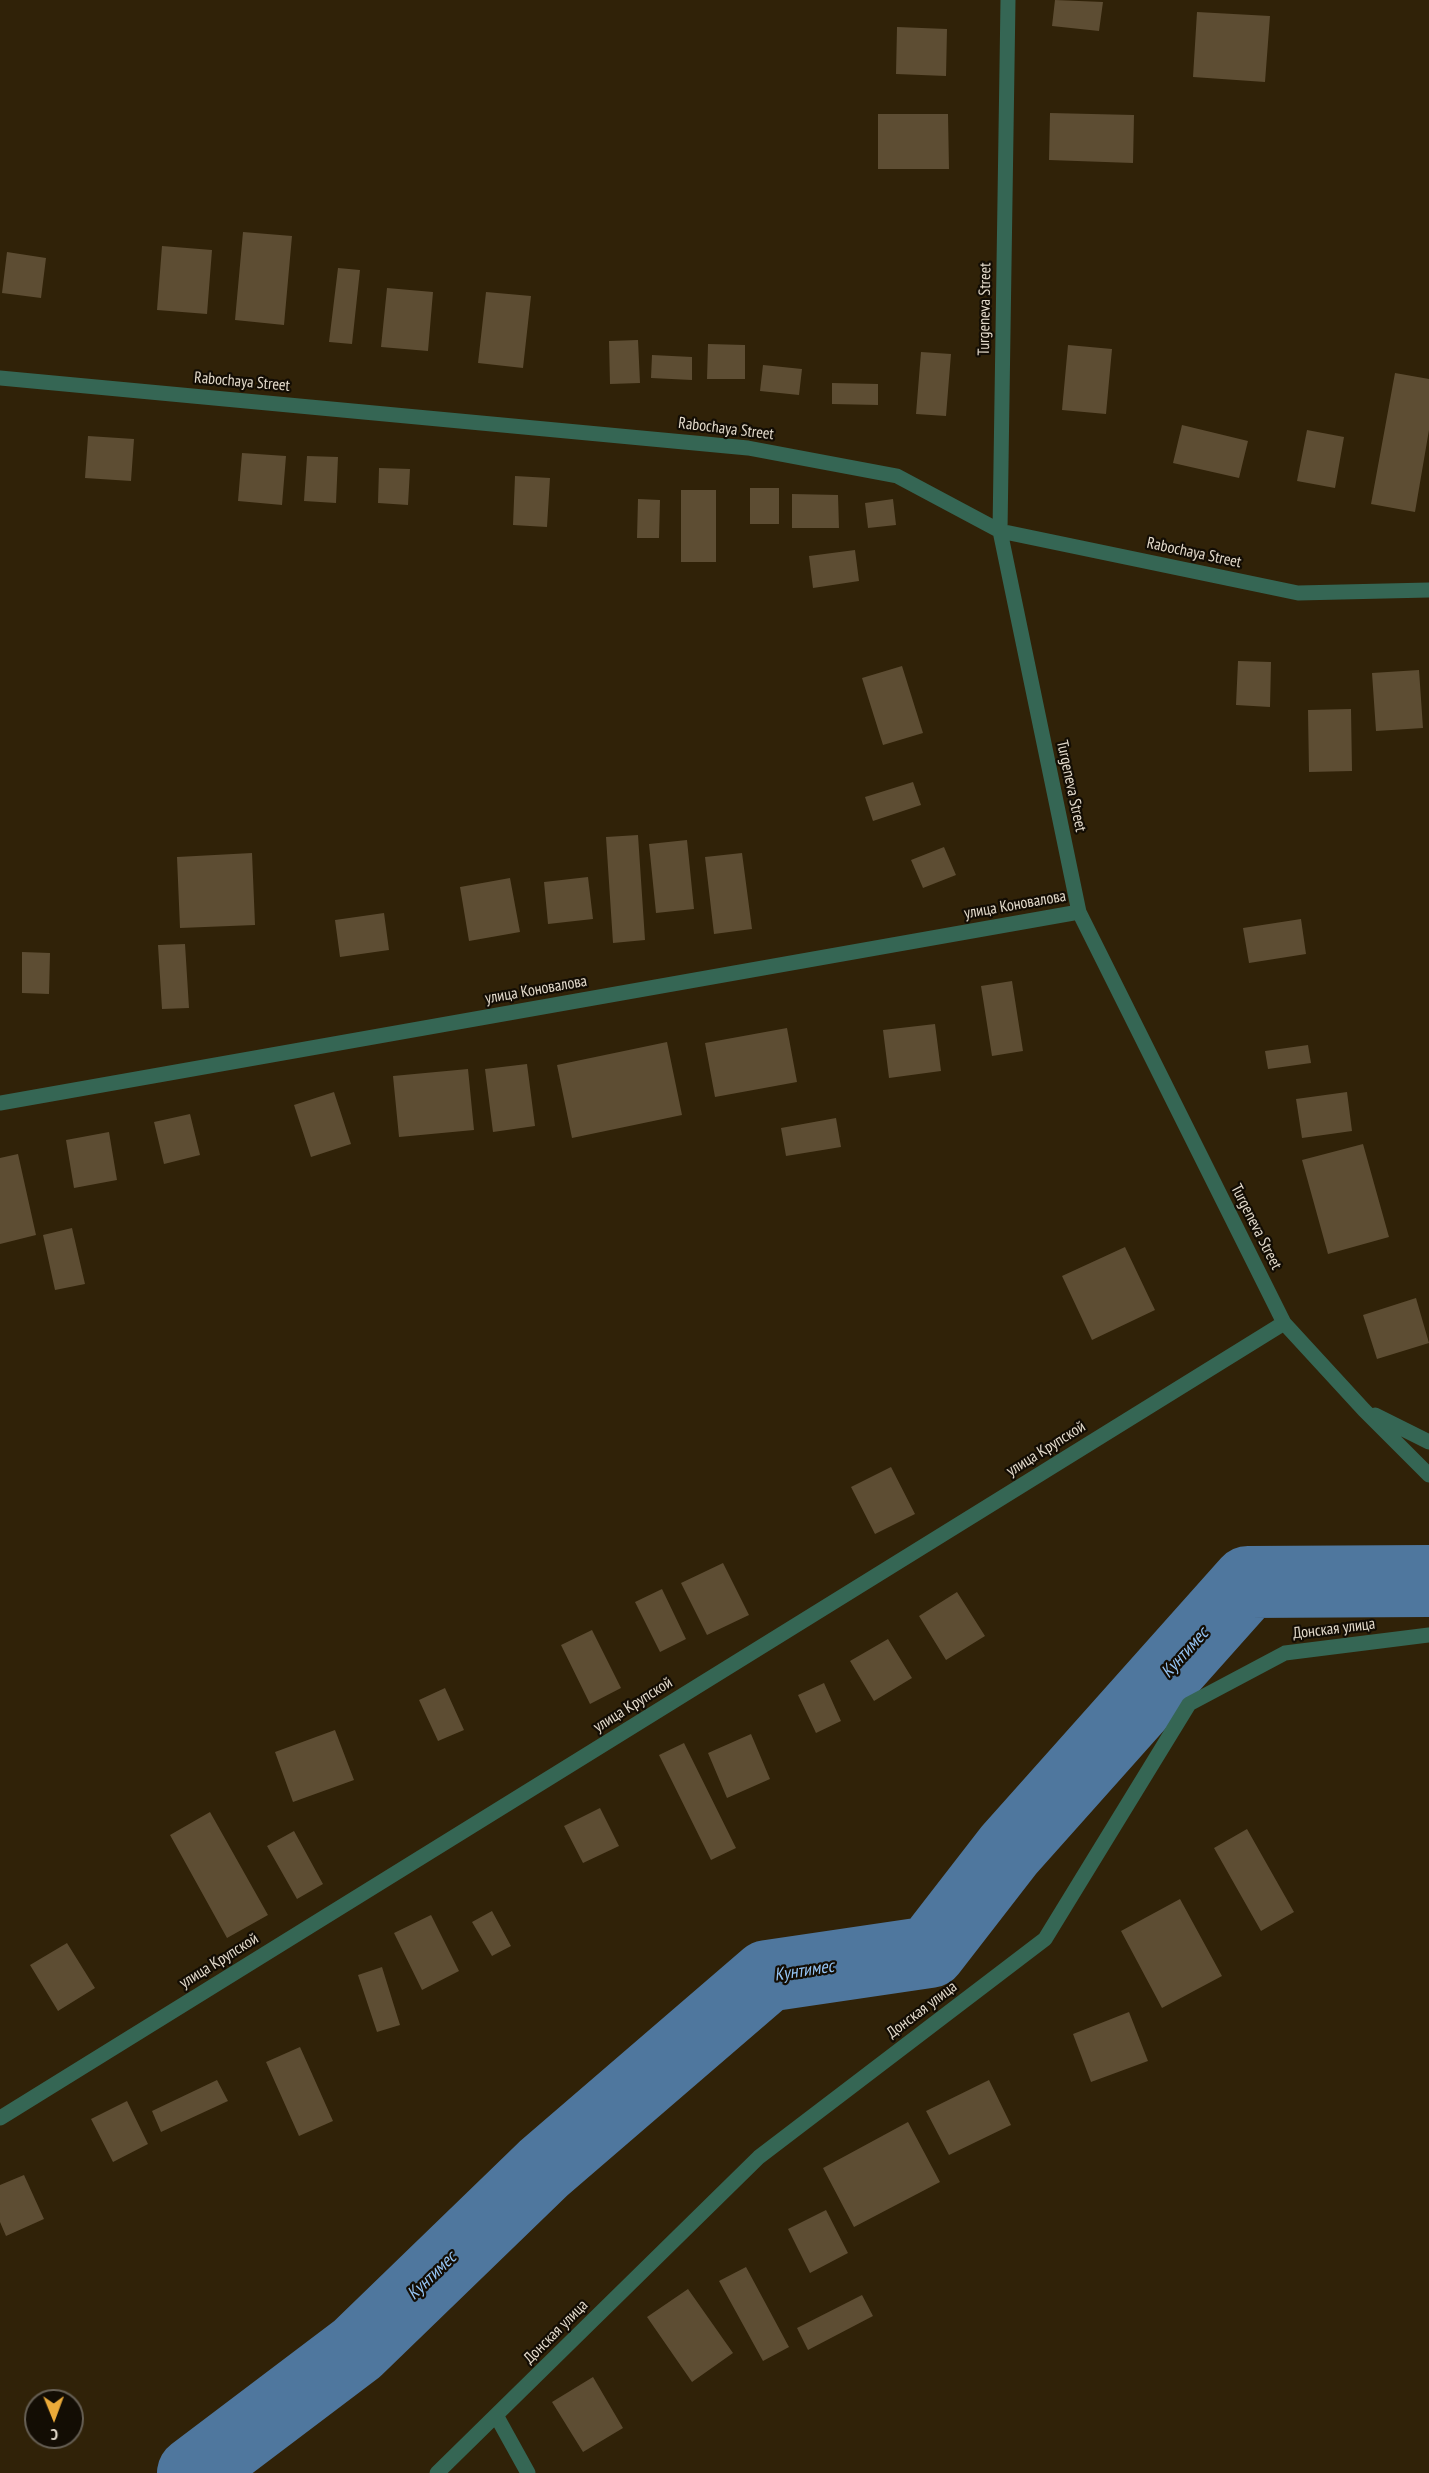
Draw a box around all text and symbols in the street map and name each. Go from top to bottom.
street label: Turgeneva Street [975,262,995,356]
street label: Rabochaya Street [193,368,291,396]
street label: Rabochaya Street [677,414,775,444]
street label: Rabochaya Street [1145,534,1243,572]
street label: Turgeneva Street [1052,738,1090,834]
street label: улица Коновалова [963,887,1067,923]
street label: улица Коновалова [484,972,588,1008]
street label: Turgeneva Street [1226,1181,1286,1273]
street label: улица Крупской [1003,1417,1089,1481]
street label: Донская улица [1292,1614,1376,1644]
water label: Кунтимес [1157,1623,1213,1683]
street label: улица Крупской [590,1673,676,1737]
street label: улица Крупской [176,1929,262,1993]
water label: Кунтимес [773,1956,835,1986]
street label: Донская улица [883,1977,961,2043]
water label: Кунтимес [403,2247,461,2305]
street label: Донская улица [520,2296,592,2368]
north arrow [24,2389,84,2449]
text: С [50,2425,58,2445]

